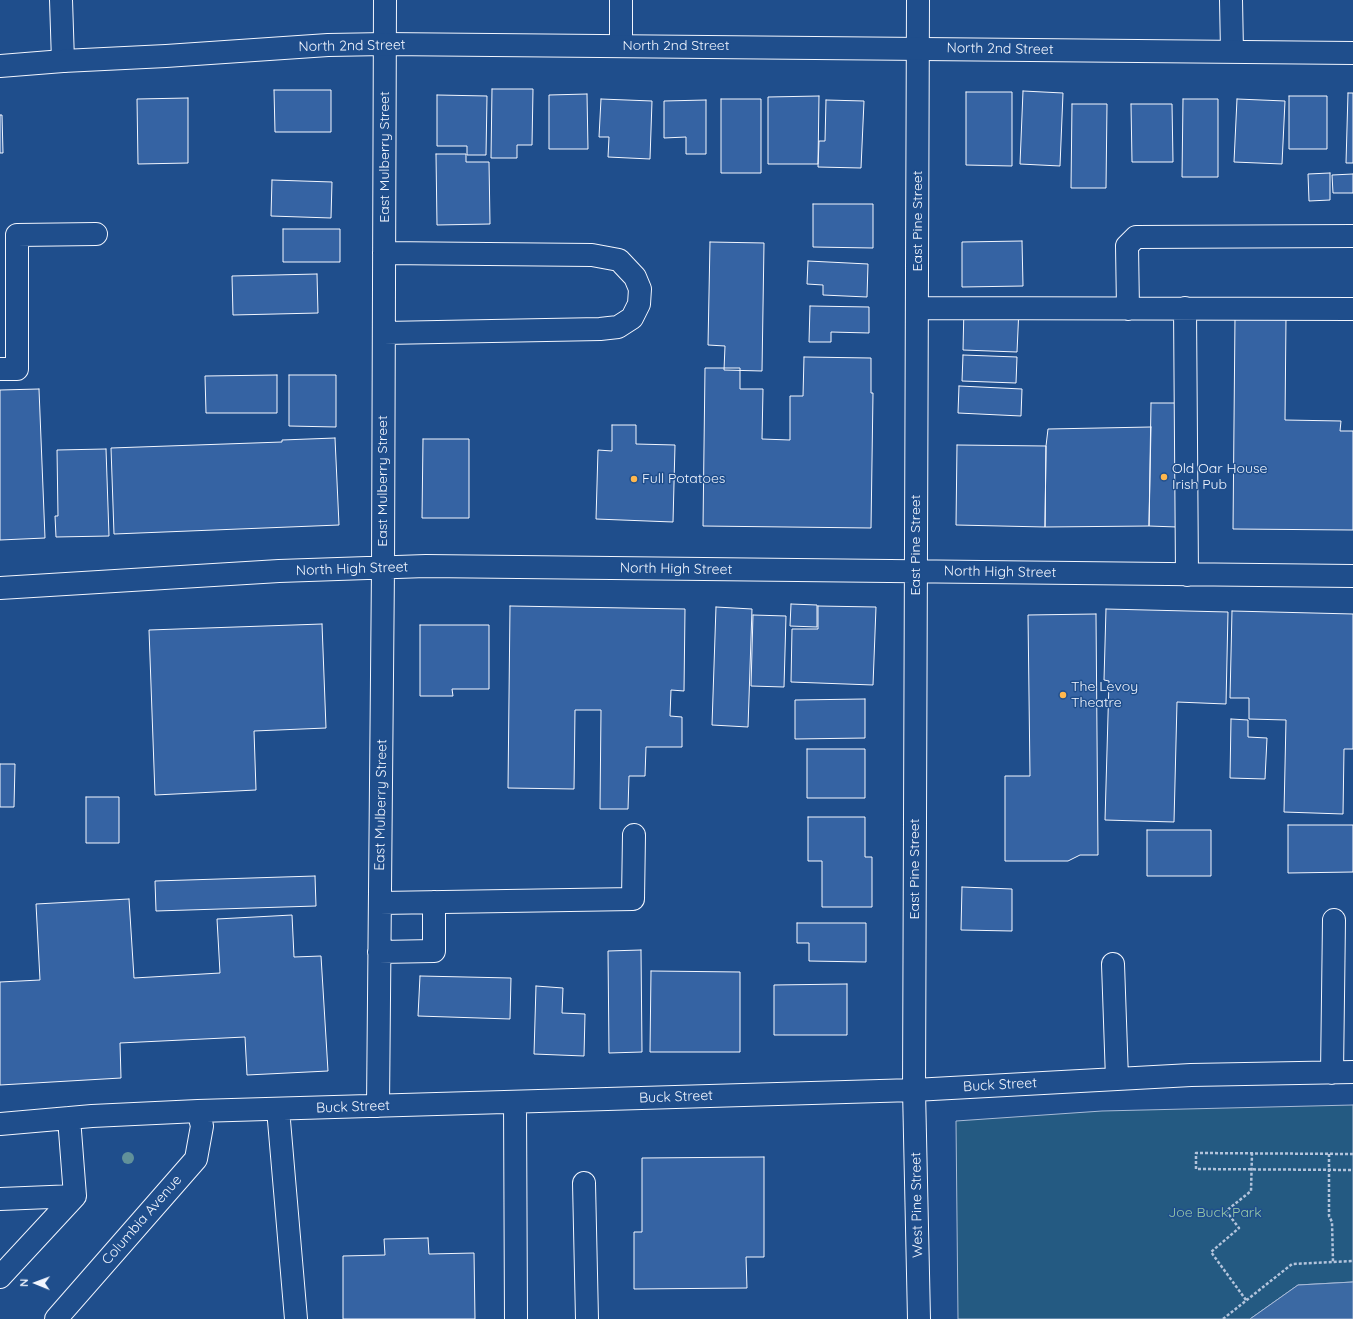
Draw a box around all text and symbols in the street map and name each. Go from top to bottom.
street label: North 2nd Street [298,37,406,55]
street label: North 2nd Street [623,38,729,54]
street label: North 2nd Street [946,40,1054,58]
street label: East Mulberry Street [377,91,393,223]
street label: East Pine Street [910,171,926,271]
street label: East Mulberry Street [375,415,391,547]
place label: Old Oar House Irish Pub [1172,461,1268,494]
place label: Full Potatoes [642,471,725,487]
marker: Old Oar House Irish Pub [1159,472,1169,482]
marker: Full Potatoes [629,474,639,484]
street label: East Pine Street [908,495,924,595]
street label: North High Street [296,559,408,579]
street label: North High Street [620,560,732,578]
street label: North High Street [944,563,1056,581]
place label: The Levoy Theatre [1071,679,1138,712]
marker: The Levoy Theatre [1058,690,1068,700]
street label: East Mulberry Street [371,739,391,871]
street label: East Pine Street [907,819,923,919]
street label: Buck Street [963,1075,1037,1095]
street label: Buck Street [639,1087,713,1107]
street label: Buck Street [316,1097,390,1117]
street label: West Pine Street [908,1152,926,1258]
street label: Columbia Avenue [99,1172,185,1268]
park label: Joe Buck Park [1168,1205,1262,1221]
north arrow [16,1263,56,1303]
text: N [17,1279,31,1287]

